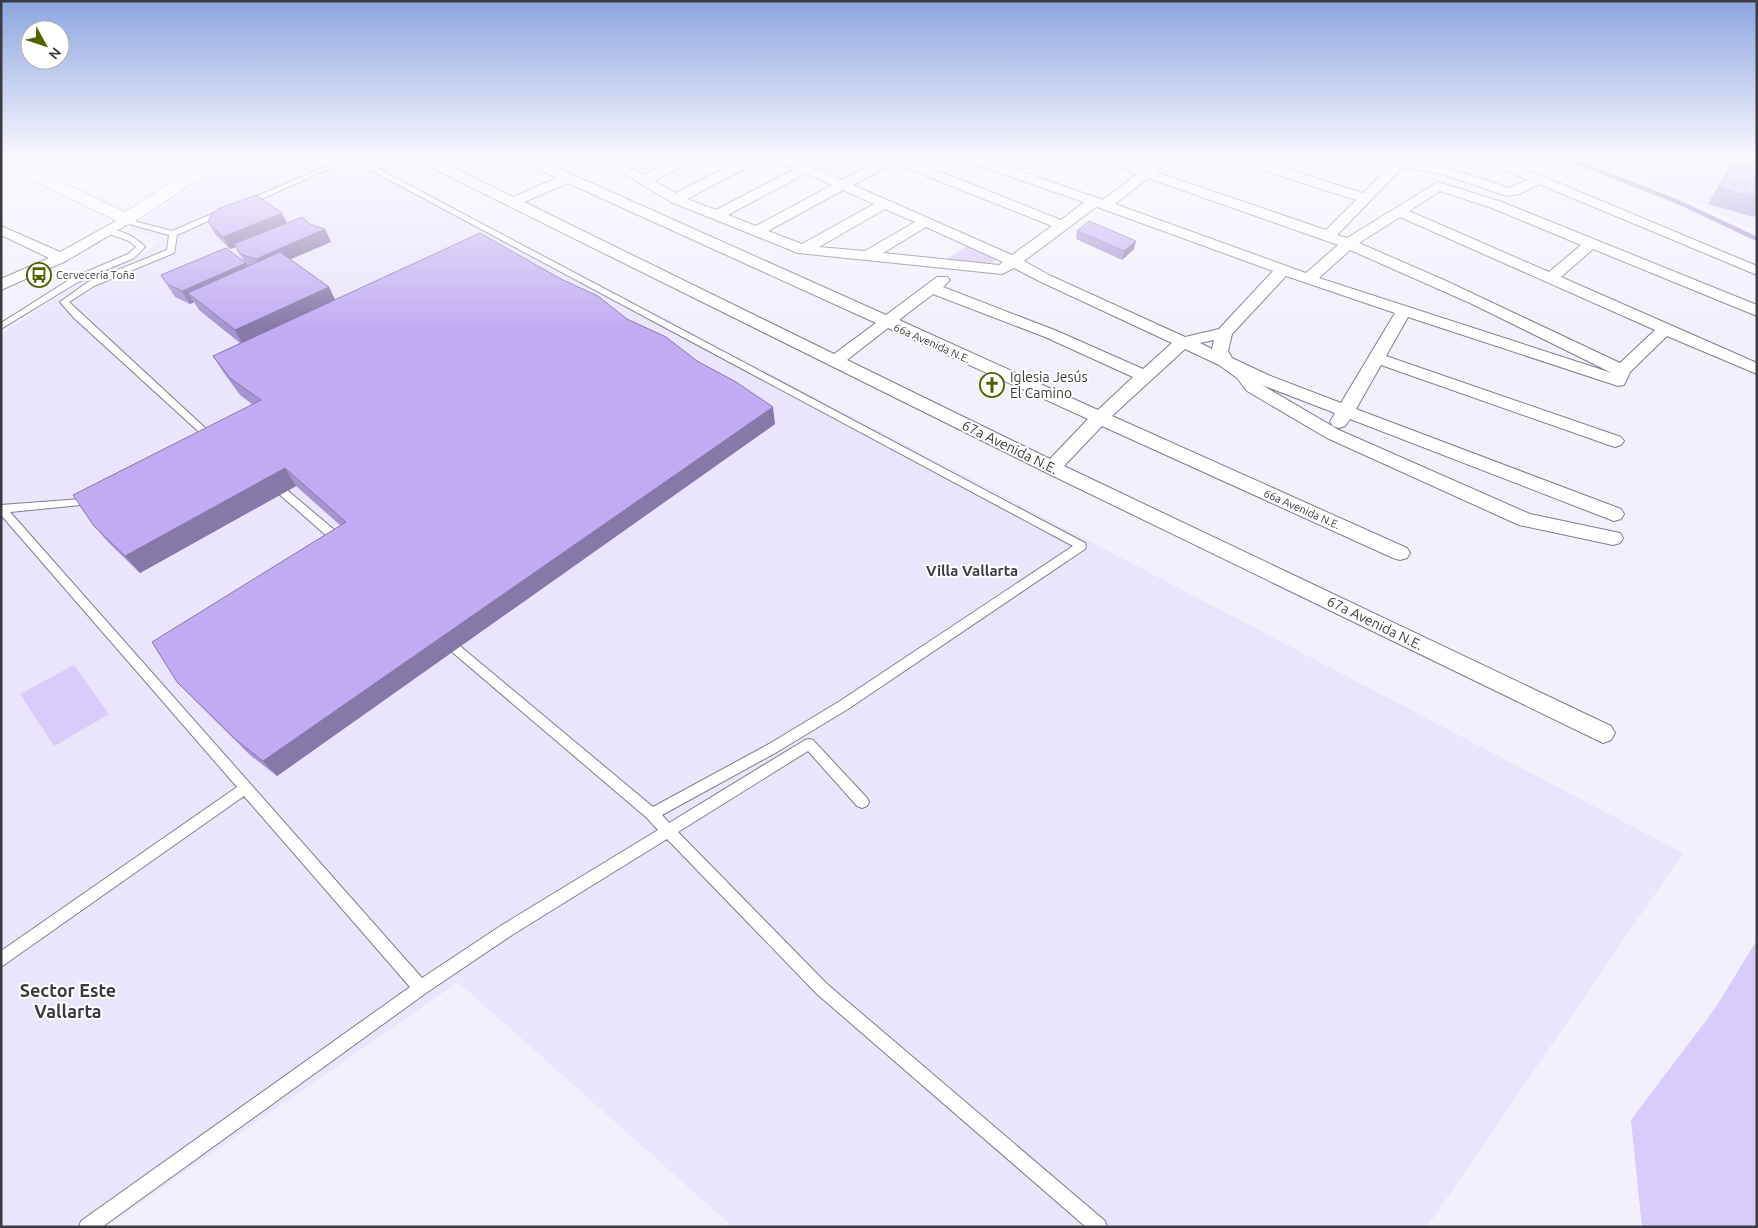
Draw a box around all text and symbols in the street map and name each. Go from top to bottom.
north arrow [20,20,70,70]
text: N [45,44,64,63]
bus stop icon: Cervecería Toña [26,262,52,288]
place label: Cervecería Toña [56,269,135,281]
street label: 66a Avenida N.E. [892,321,972,365]
place label: Iglesia Jesús El Camino [1010,369,1088,401]
church icon: Iglesia Jesús El Camino [979,372,1005,398]
street label: 67a Avenida N.E. [960,417,1060,477]
street label: 66a Avenida N.E. [1262,487,1342,531]
district label: Villa Vallarta [926,562,1018,579]
street label: 67a Avenida N.E. [1325,593,1425,653]
district label: Sector Este Vallarta [20,980,116,1021]

